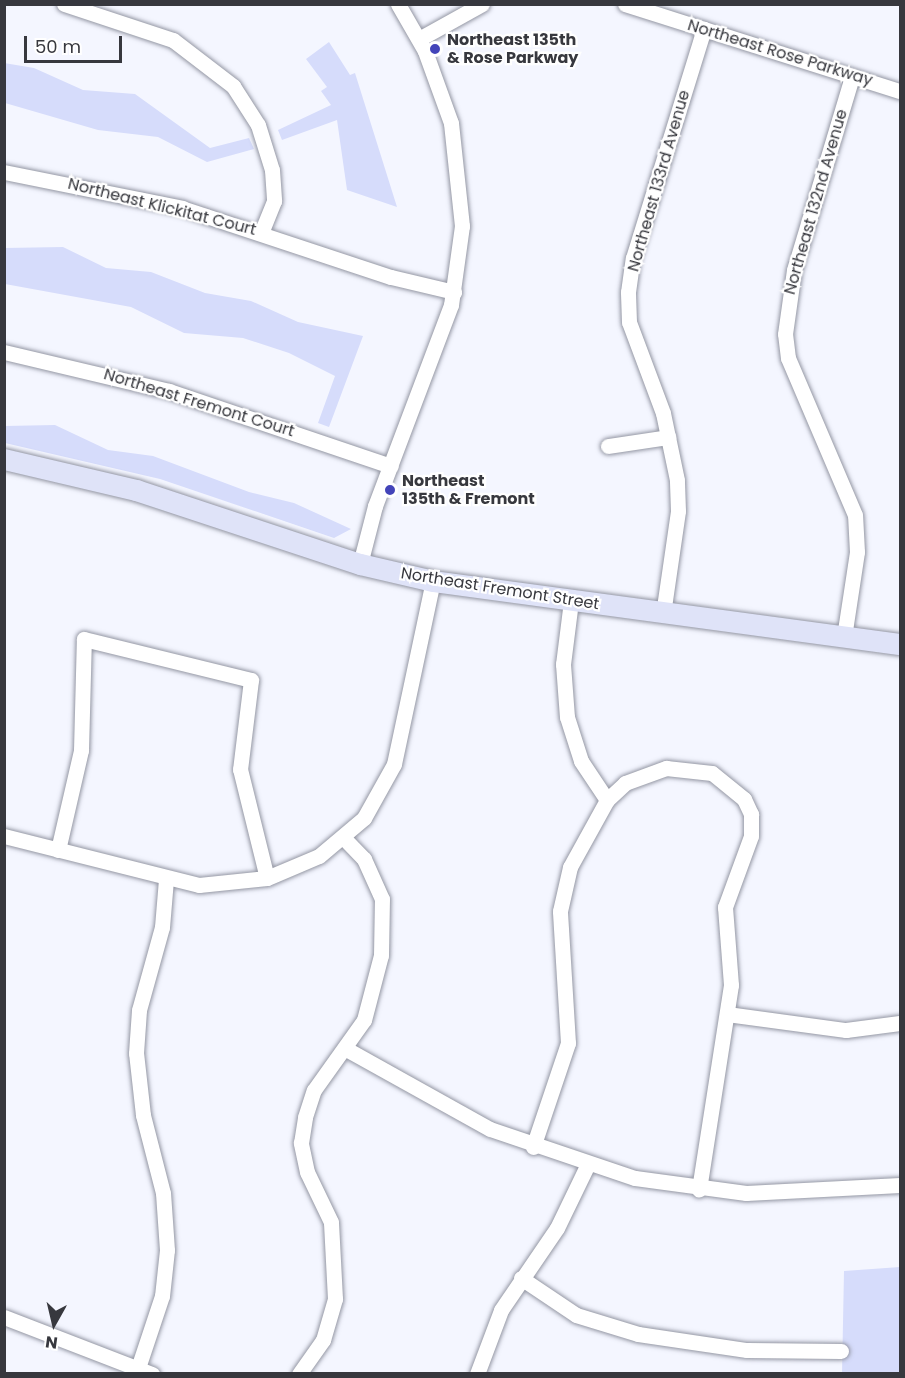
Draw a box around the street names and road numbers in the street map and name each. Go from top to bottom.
street label: Northeast Rose Parkway [685,16,875,90]
street label: Northeast 133rd Avenue [624,88,694,274]
street label: Northeast 132nd Avenue [780,107,852,297]
street label: Northeast Klickitat Court [66,174,258,240]
street label: Northeast Fremont Court [101,365,297,441]
street label: Northeast Fremont Street [399,564,601,614]

